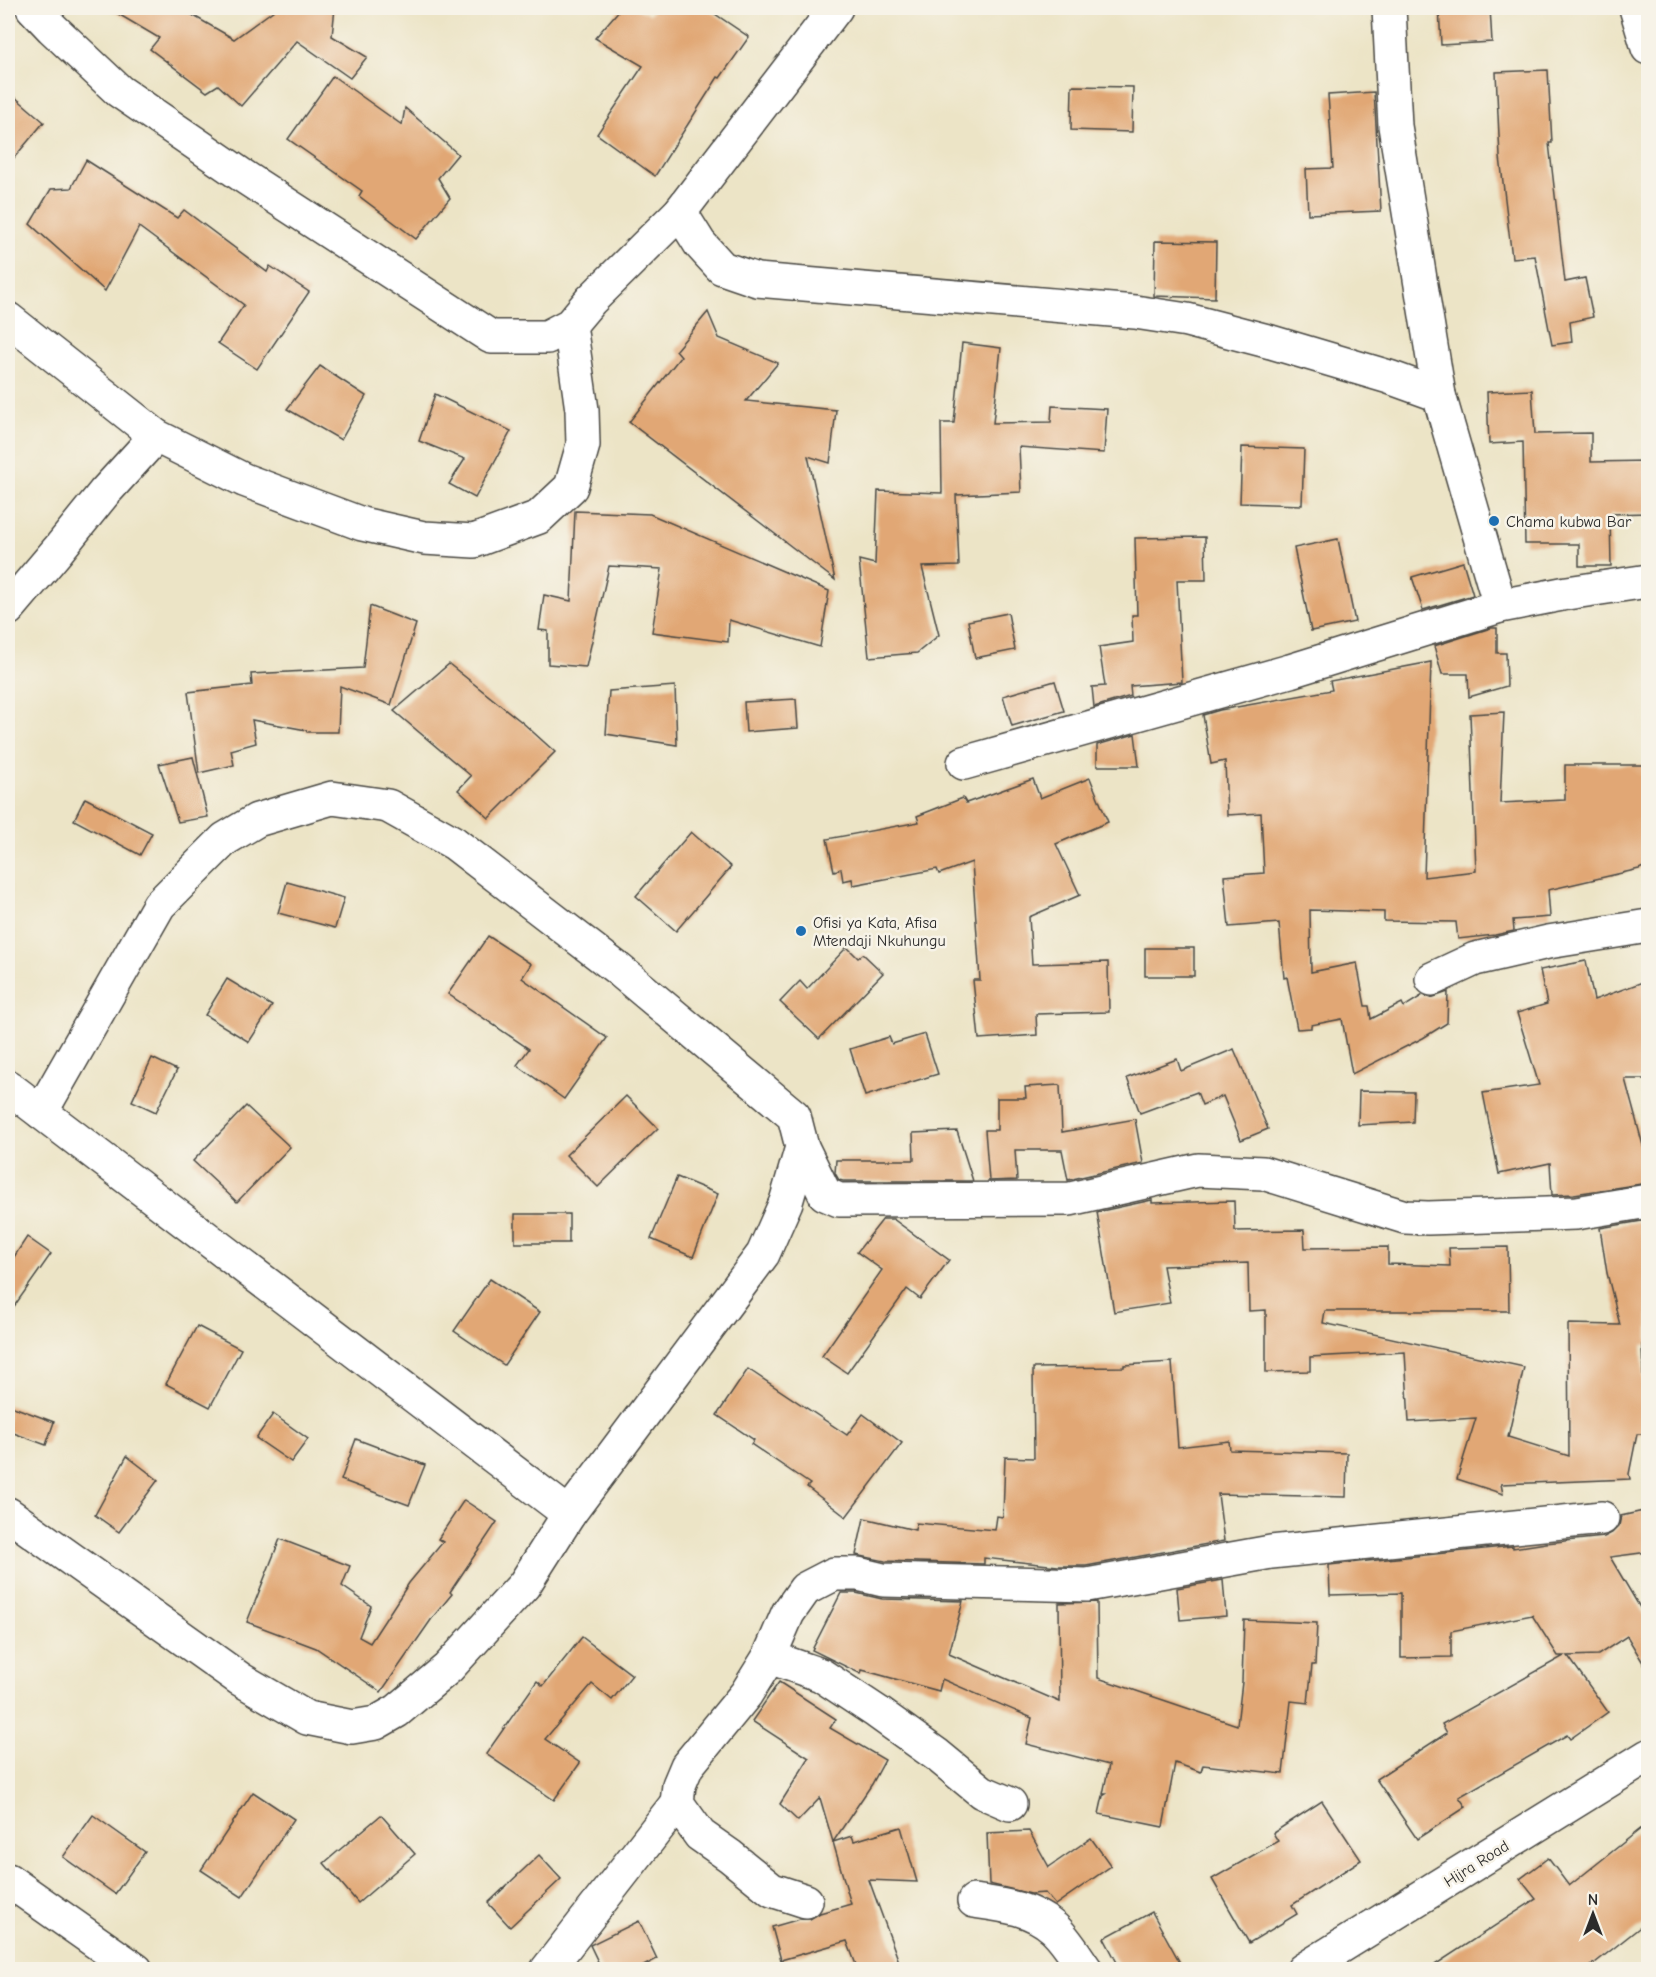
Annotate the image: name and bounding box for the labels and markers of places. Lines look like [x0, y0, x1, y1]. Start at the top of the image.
place label: Chama kubwa Bar [1506, 513, 1632, 531]
marker: Chama kubwa Bar [1487, 514, 1501, 528]
place label: Ofisi ya Kata, Afisa Mtendaji Nkuhungu [813, 914, 946, 950]
marker: Ofisi ya Kata, Afisa Mtendaji Nkuhungu [794, 924, 808, 938]

